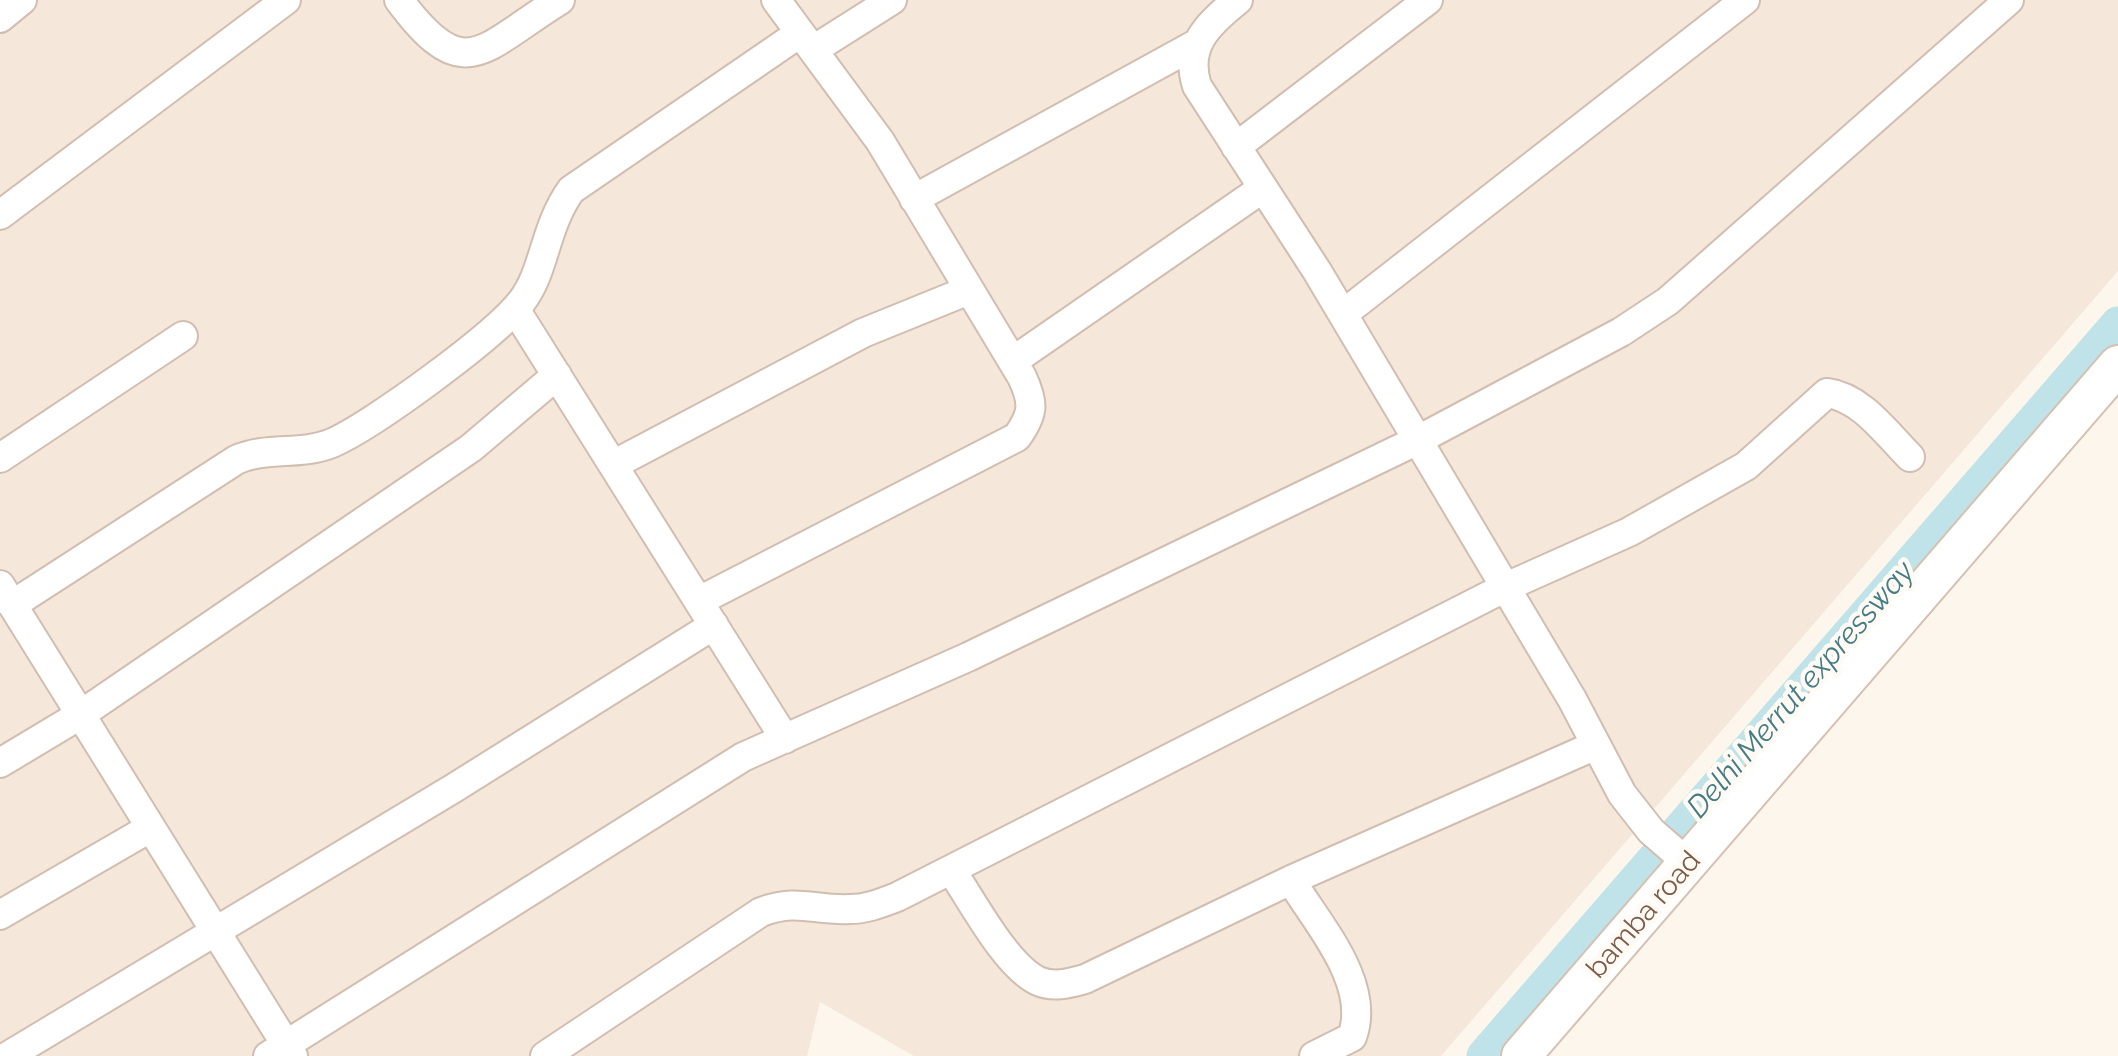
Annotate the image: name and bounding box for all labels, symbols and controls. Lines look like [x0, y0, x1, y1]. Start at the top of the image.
water label: Delhi Merrut expressway [1680, 555, 1922, 825]
street label: bamba road [1580, 845, 1708, 985]

